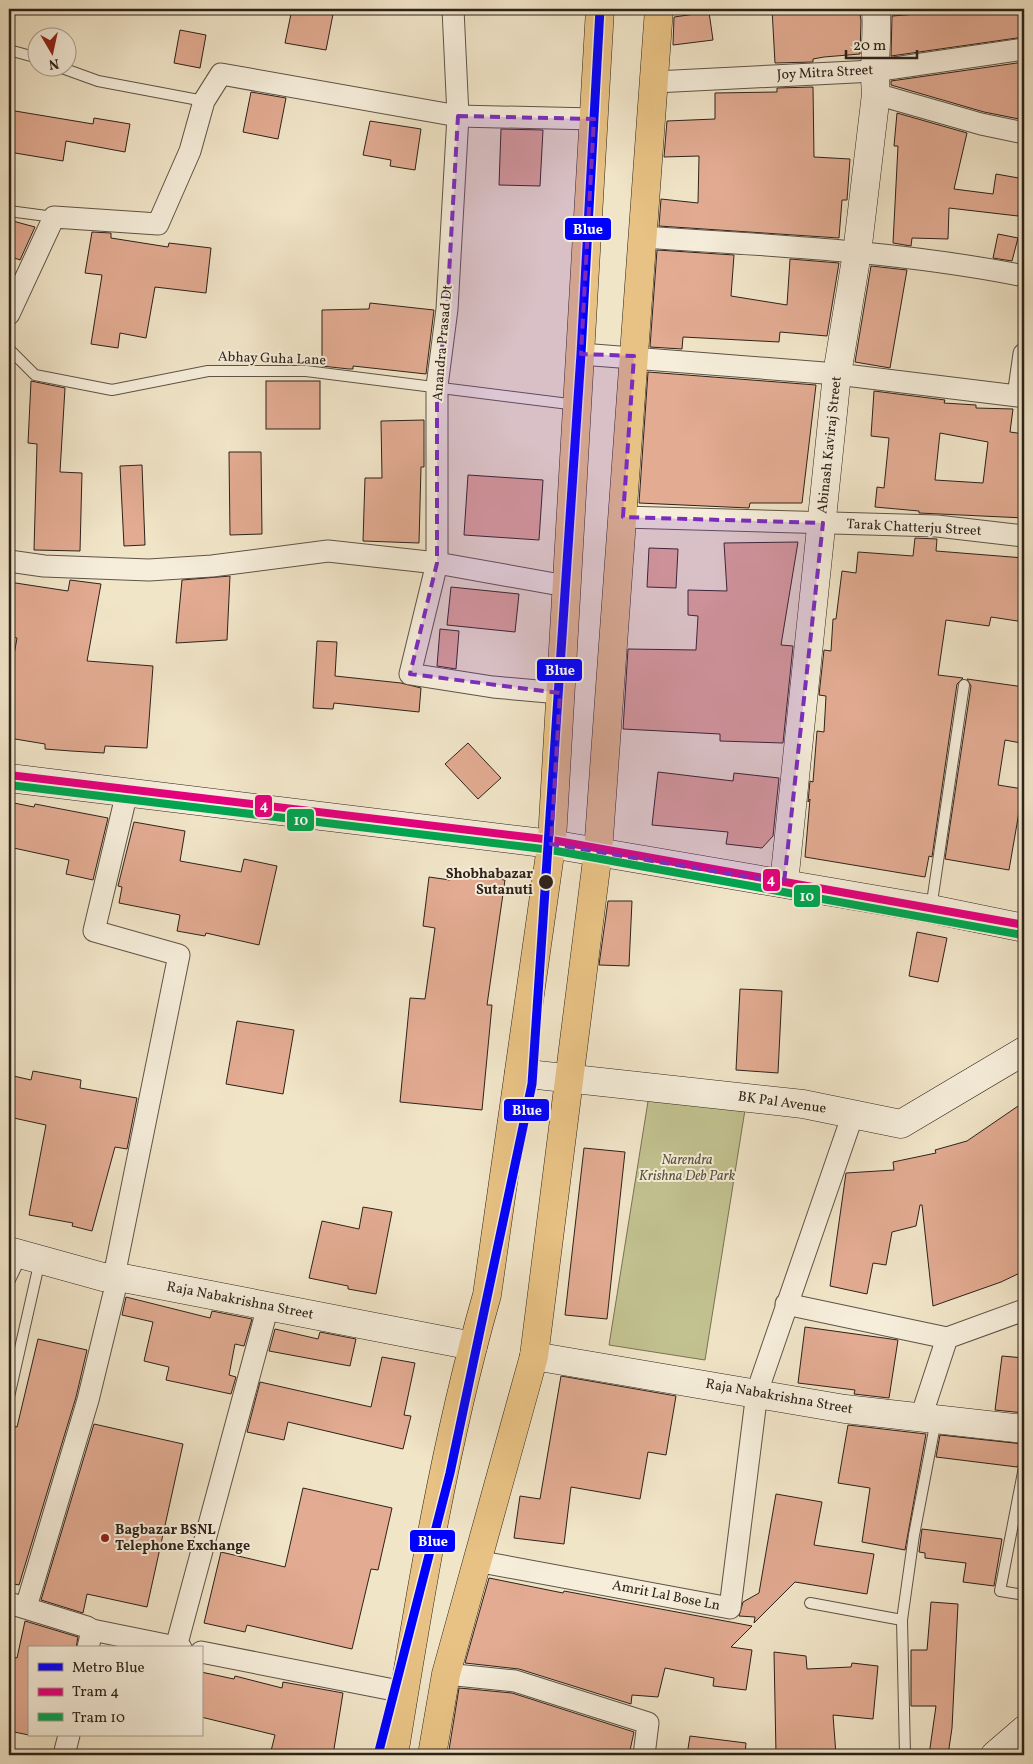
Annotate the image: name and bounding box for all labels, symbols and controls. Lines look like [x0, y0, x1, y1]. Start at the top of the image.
north arrow [28, 28, 78, 78]
scale bar [846, 28, 917, 60]
text: 20 m [853, 36, 886, 57]
text: N [47, 53, 60, 74]
street label: Joy Mitra Street [776, 61, 874, 85]
line badge: Blue [564, 217, 612, 241]
text: Blue [573, 221, 603, 240]
street label: Anandra Prasad Dt [428, 284, 458, 402]
street label: Abhay Guha Lane [218, 348, 327, 370]
street label: Abinash Kaviraj Street [813, 375, 847, 515]
street label: Tarak Chatterju Street [846, 515, 982, 541]
line badge: Blue [536, 658, 583, 682]
text: Blue [545, 662, 575, 681]
line badge: 4 [254, 794, 273, 818]
text: 4 [260, 797, 269, 816]
line badge: 10 [286, 808, 315, 832]
text: 10 [294, 812, 308, 831]
place label: Shobhabazar Sutanuti [446, 865, 533, 900]
line badge: 4 [762, 868, 781, 892]
text: 4 [767, 871, 776, 890]
marker: Shobhabazar Sutanuti [537, 873, 555, 891]
line badge: 10 [793, 884, 821, 908]
text: 10 [800, 888, 814, 907]
street label: BK Pal Avenue [737, 1087, 828, 1119]
line badge: Blue [503, 1098, 550, 1122]
text: Blue [512, 1102, 542, 1121]
park label: Narendra Krishna Deb Park [639, 1151, 736, 1186]
street label: Raja Nabakrishna Street [165, 1277, 315, 1325]
street label: Raja Nabakrishna Street [704, 1375, 854, 1419]
place label: Bagbazar BSNL Telephone Exchange [115, 1521, 250, 1556]
line badge: Blue [409, 1529, 456, 1553]
marker: Bagbazar BSNL Telephone Exchange [99, 1532, 111, 1544]
text: Blue [418, 1533, 448, 1552]
street label: Amrit Lal Bose Ln [610, 1576, 722, 1616]
legend [28, 1646, 202, 1736]
text: Metro Blue [72, 1658, 145, 1679]
text: Tram 4 [72, 1682, 119, 1703]
text: Tram 10 [72, 1708, 125, 1729]

